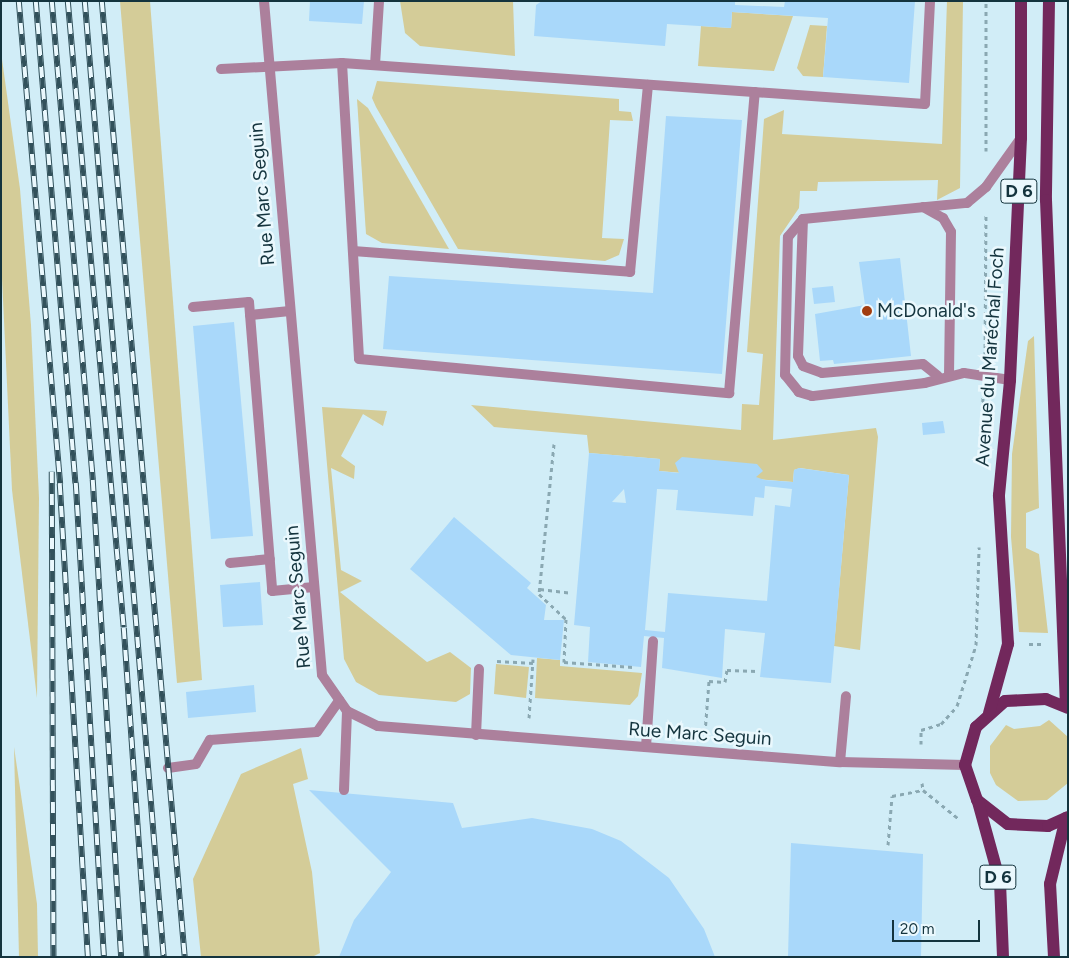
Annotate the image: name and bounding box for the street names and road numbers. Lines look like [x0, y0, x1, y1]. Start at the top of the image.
street label: Rue Marc Seguin [244, 122, 280, 266]
road number: D 6 [1000, 176, 1038, 207]
street label: Avenue du Maréchal Foch [971, 247, 1009, 467]
street label: Rue Marc Seguin [280, 525, 316, 669]
street label: Rue Marc Seguin [628, 718, 772, 750]
road number: D 6 [979, 862, 1017, 892]

